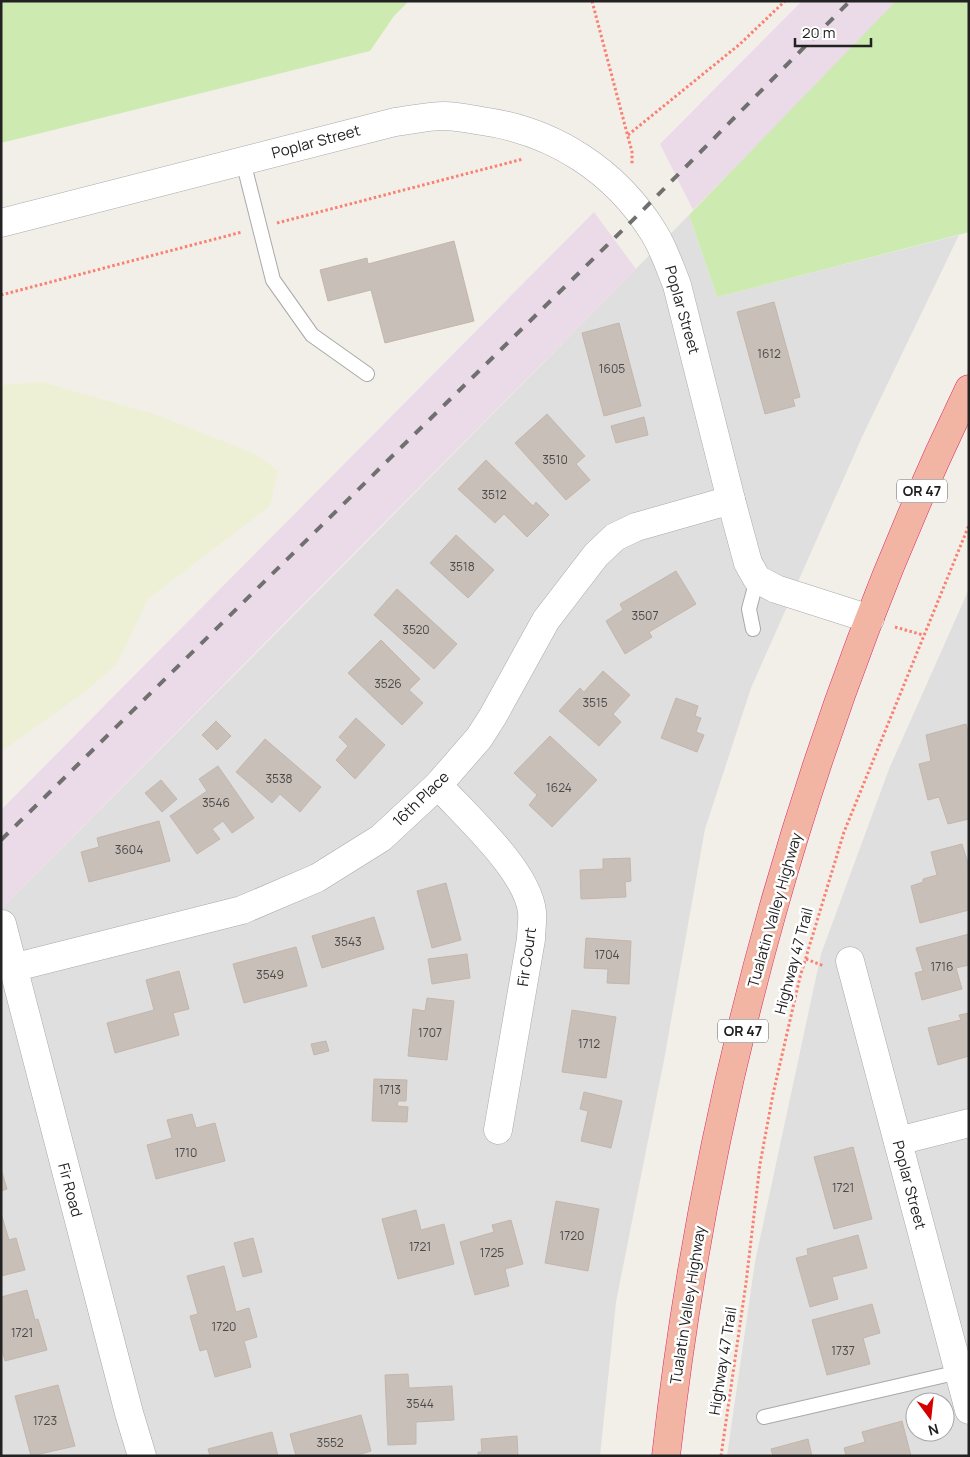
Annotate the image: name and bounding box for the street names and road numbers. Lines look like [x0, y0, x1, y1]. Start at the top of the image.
street label: Poplar Street [269, 120, 363, 163]
street label: Poplar Street [660, 263, 705, 357]
road number: OR 47 [897, 480, 947, 502]
street label: 16th Place [388, 766, 454, 831]
street label: Tualatin Valley Highway [742, 830, 807, 990]
street label: Highway 47 Trail [769, 905, 818, 1016]
street label: Fir Court [512, 926, 541, 988]
road number: OR 47 [718, 1019, 768, 1042]
street label: Poplar Street [888, 1138, 931, 1232]
street label: Fir Road [53, 1161, 88, 1219]
street label: Tualatin Valley Highway [665, 1224, 710, 1386]
street label: Highway 47 Trail [704, 1305, 741, 1417]

